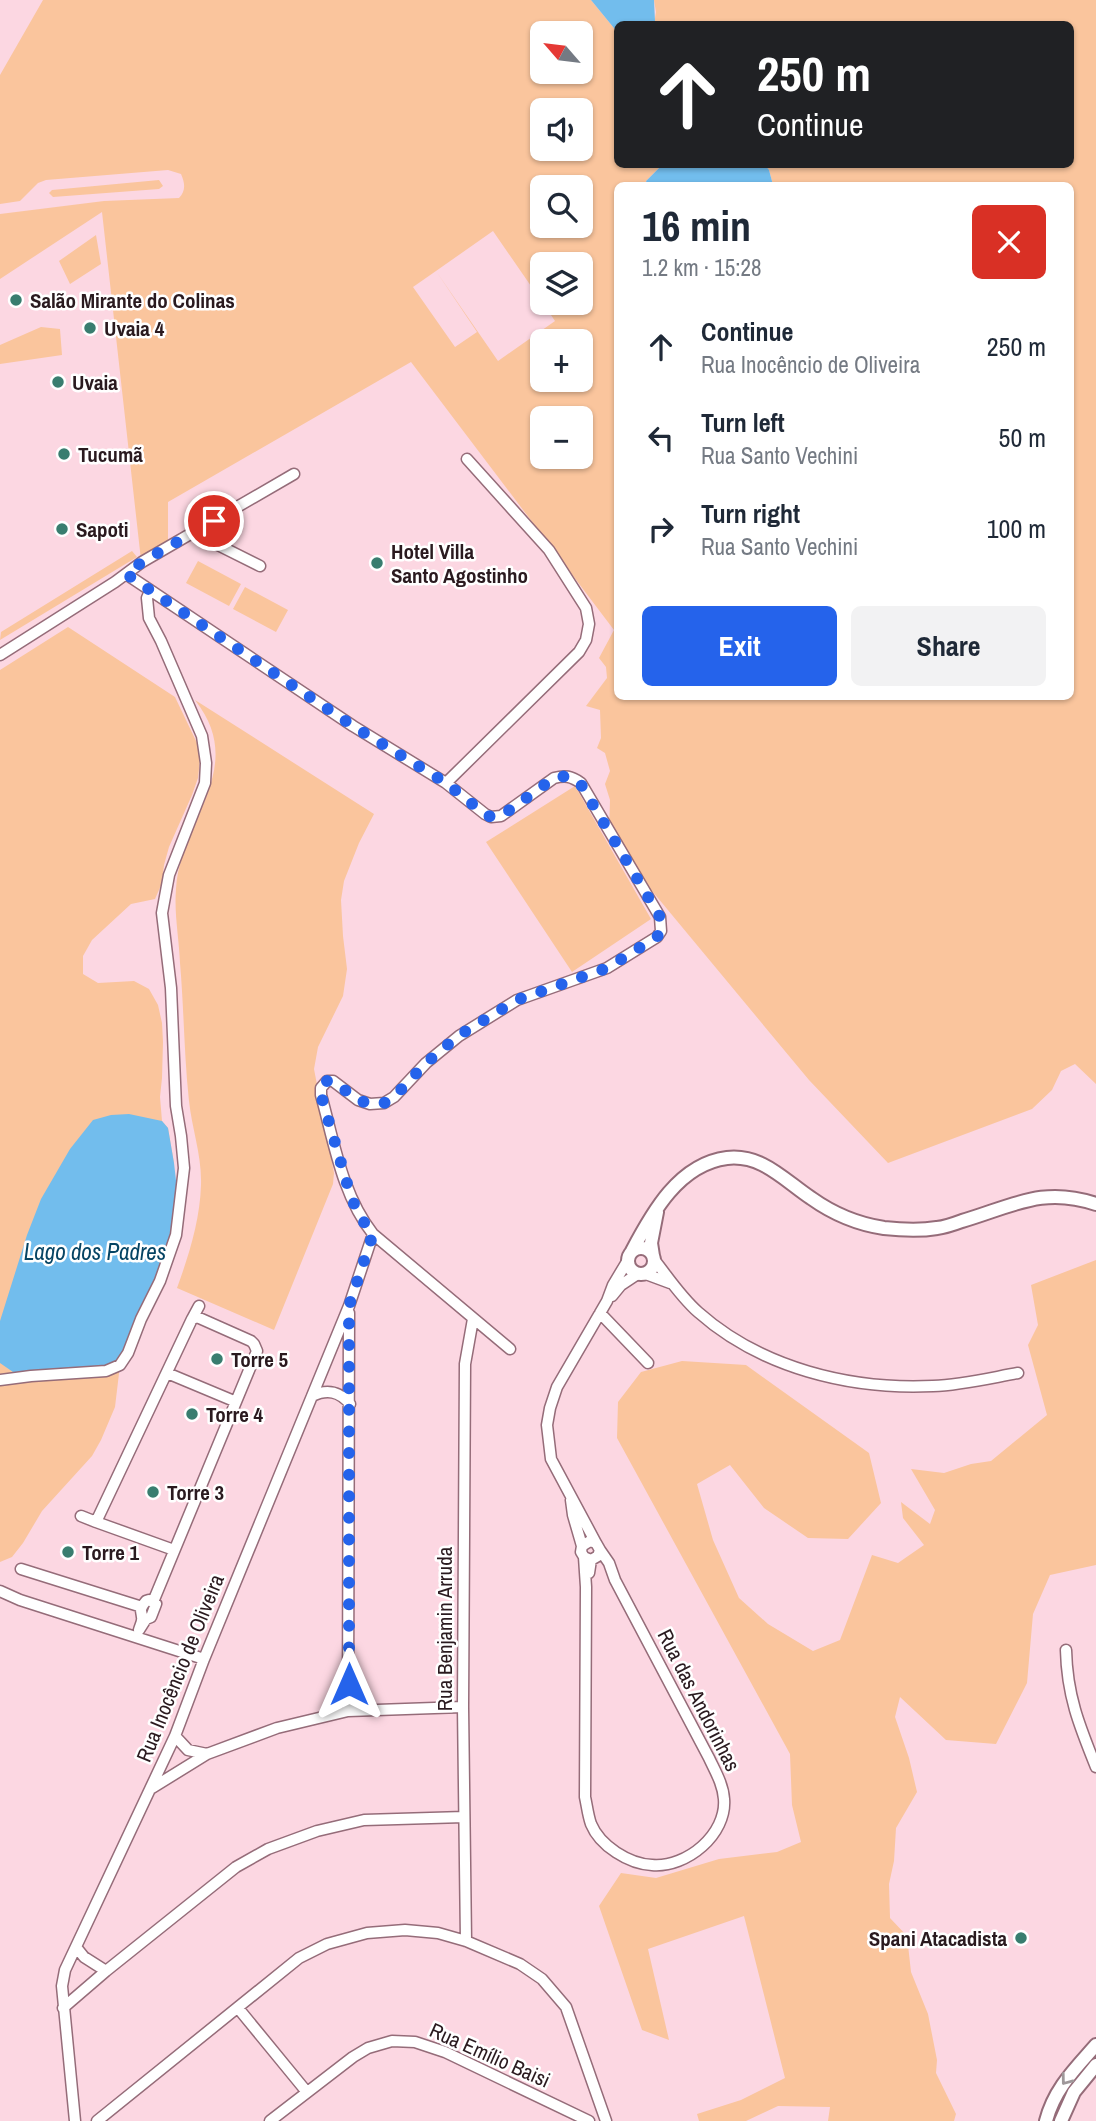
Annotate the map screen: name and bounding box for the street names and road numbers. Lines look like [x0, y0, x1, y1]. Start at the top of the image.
street label: Rua Benjamin Arruda [430, 1546, 459, 1711]
street label: Rua Inocêncio de Oliveira [129, 1569, 231, 1766]
street label: Rua das Andorinhas [651, 1624, 747, 1776]
street label: Rua Emílio Baisi [425, 2015, 555, 2095]

